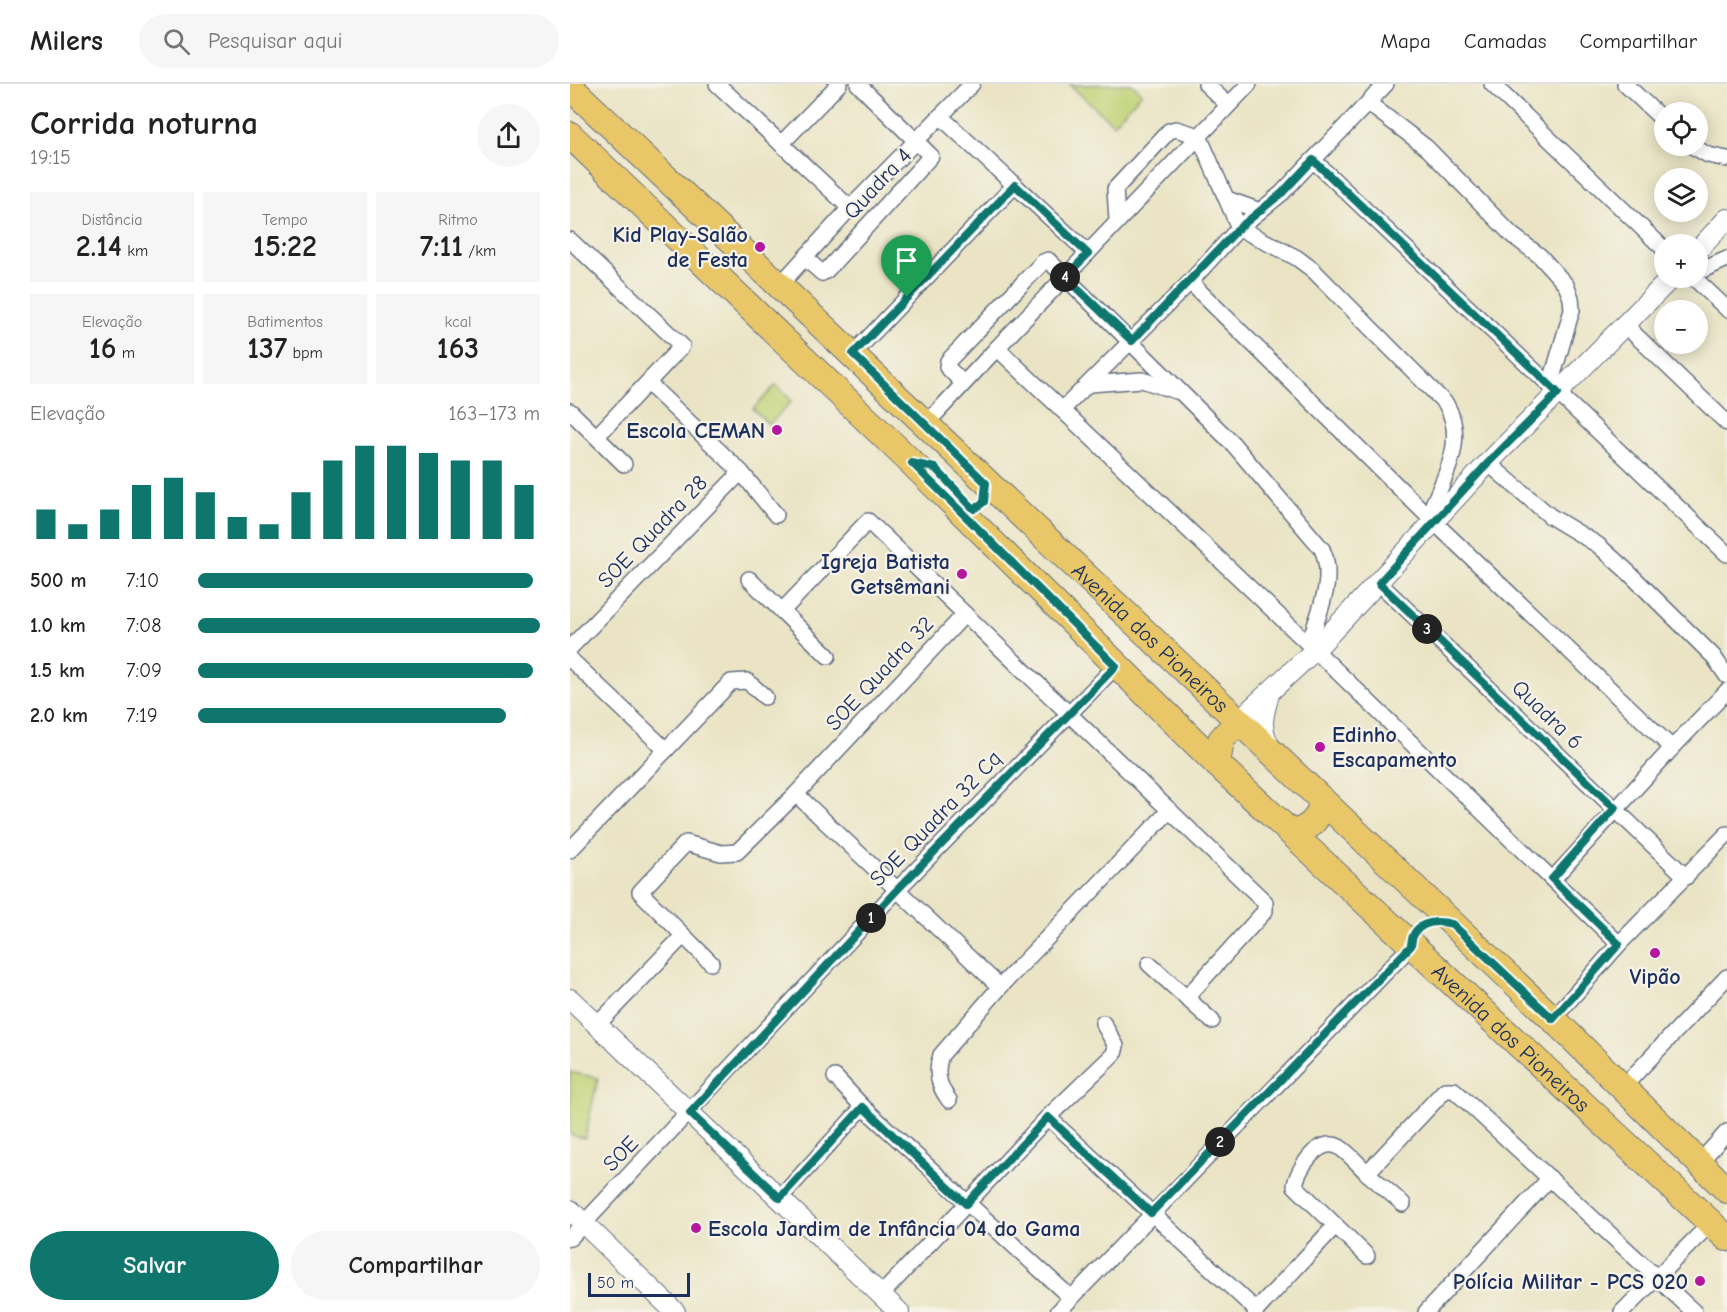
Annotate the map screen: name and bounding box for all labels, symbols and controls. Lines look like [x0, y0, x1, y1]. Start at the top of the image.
search box [139, 14, 559, 68]
text: Milers [30, 25, 103, 57]
icon: search [160, 25, 193, 58]
text: Pesquisar aqui [208, 28, 342, 54]
text: Mapa [1380, 29, 1431, 53]
text: Camadas [1464, 29, 1547, 53]
text: Compartilhar [1580, 29, 1697, 53]
map controls [1654, 102, 1708, 354]
button: locate [1654, 102, 1708, 156]
text: Corrida noturna [30, 104, 258, 142]
button: share [477, 104, 540, 167]
street label: Quadra 4 [838, 143, 917, 225]
text: 19:15 [30, 146, 71, 169]
button: layers [1654, 168, 1708, 222]
text: Distância [81, 211, 143, 229]
text: Tempo [262, 211, 308, 229]
text: Ritmo [438, 211, 478, 229]
place label: Kid Play-Salão de Festa [612, 222, 748, 273]
text: 2.14 [76, 229, 122, 264]
text: 15:22 [253, 229, 317, 264]
text: 7:11 [420, 229, 463, 264]
button: + [1654, 234, 1708, 288]
pin [881, 235, 932, 297]
marker: Kid Play-Salão de Festa [753, 240, 767, 254]
text: km [122, 242, 148, 260]
text: /km [463, 242, 496, 260]
icon: arrive [890, 244, 923, 277]
pin: 4 [1050, 262, 1080, 292]
text: 4 [1061, 268, 1069, 286]
button: − [1654, 300, 1708, 354]
text: Elevação [82, 313, 142, 331]
text: Batimentos [247, 313, 323, 331]
text: kcal [445, 313, 471, 331]
text: 16 [89, 331, 116, 366]
text: 137 [247, 331, 287, 366]
text: 163 [437, 331, 479, 366]
text: m [116, 344, 135, 362]
text: bpm [287, 344, 323, 362]
text: Elevação [30, 402, 105, 425]
text: 163–173 m [448, 402, 540, 425]
place label: Escola CEMAN [626, 418, 765, 444]
marker: Escola CEMAN [770, 423, 784, 437]
street label: SOE Quadra 28 [592, 470, 713, 593]
place label: Igreja Batista Getsêmani [821, 549, 950, 600]
street label: Avenida dos Pioneiros [1066, 558, 1234, 718]
marker: Igreja Batista Getsêmani [955, 567, 969, 581]
text: 500 m [30, 569, 87, 592]
text: 7:10 [126, 569, 159, 592]
street label: SOE Quadra 32 [820, 611, 939, 736]
text: 1.0 km [30, 614, 86, 637]
text: 7:08 [126, 614, 162, 637]
pin: 3 [1412, 614, 1442, 644]
text: 3 [1423, 620, 1431, 638]
text: 1.5 km [30, 659, 85, 682]
text: 7:09 [126, 659, 162, 682]
street label: Quadra 6 [1506, 675, 1588, 755]
text: 2.0 km [30, 704, 88, 727]
text: 7:19 [126, 704, 158, 727]
place label: Edinho Escapamento [1332, 722, 1457, 773]
marker: Edinho Escapamento [1313, 740, 1327, 754]
street label: SOE Quadra 32 Cq [864, 745, 1007, 892]
pin: 1 [856, 903, 886, 933]
text: 1 [868, 909, 874, 927]
marker: Vipão [1648, 946, 1662, 960]
street label: Avenida dos Pioneiros [1426, 958, 1595, 1118]
place label: Vipão [1629, 964, 1681, 990]
pin: 2 [1205, 1127, 1235, 1157]
street label: SOE [598, 1130, 644, 1177]
text: 2 [1216, 1133, 1224, 1151]
place label: Escola Jardim de Infância 04 do Gama [708, 1216, 1080, 1242]
marker: Escola Jardim de Infância 04 do Gama [689, 1221, 703, 1235]
button: Salvar [30, 1231, 279, 1300]
button: Compartilhar [291, 1231, 540, 1300]
place label: Polícia Militar - PCS 020 [1453, 1269, 1688, 1295]
scale bar [588, 1270, 690, 1298]
text: 50 m [597, 1274, 634, 1292]
marker: Polícia Militar - PCS 020 [1693, 1274, 1707, 1288]

